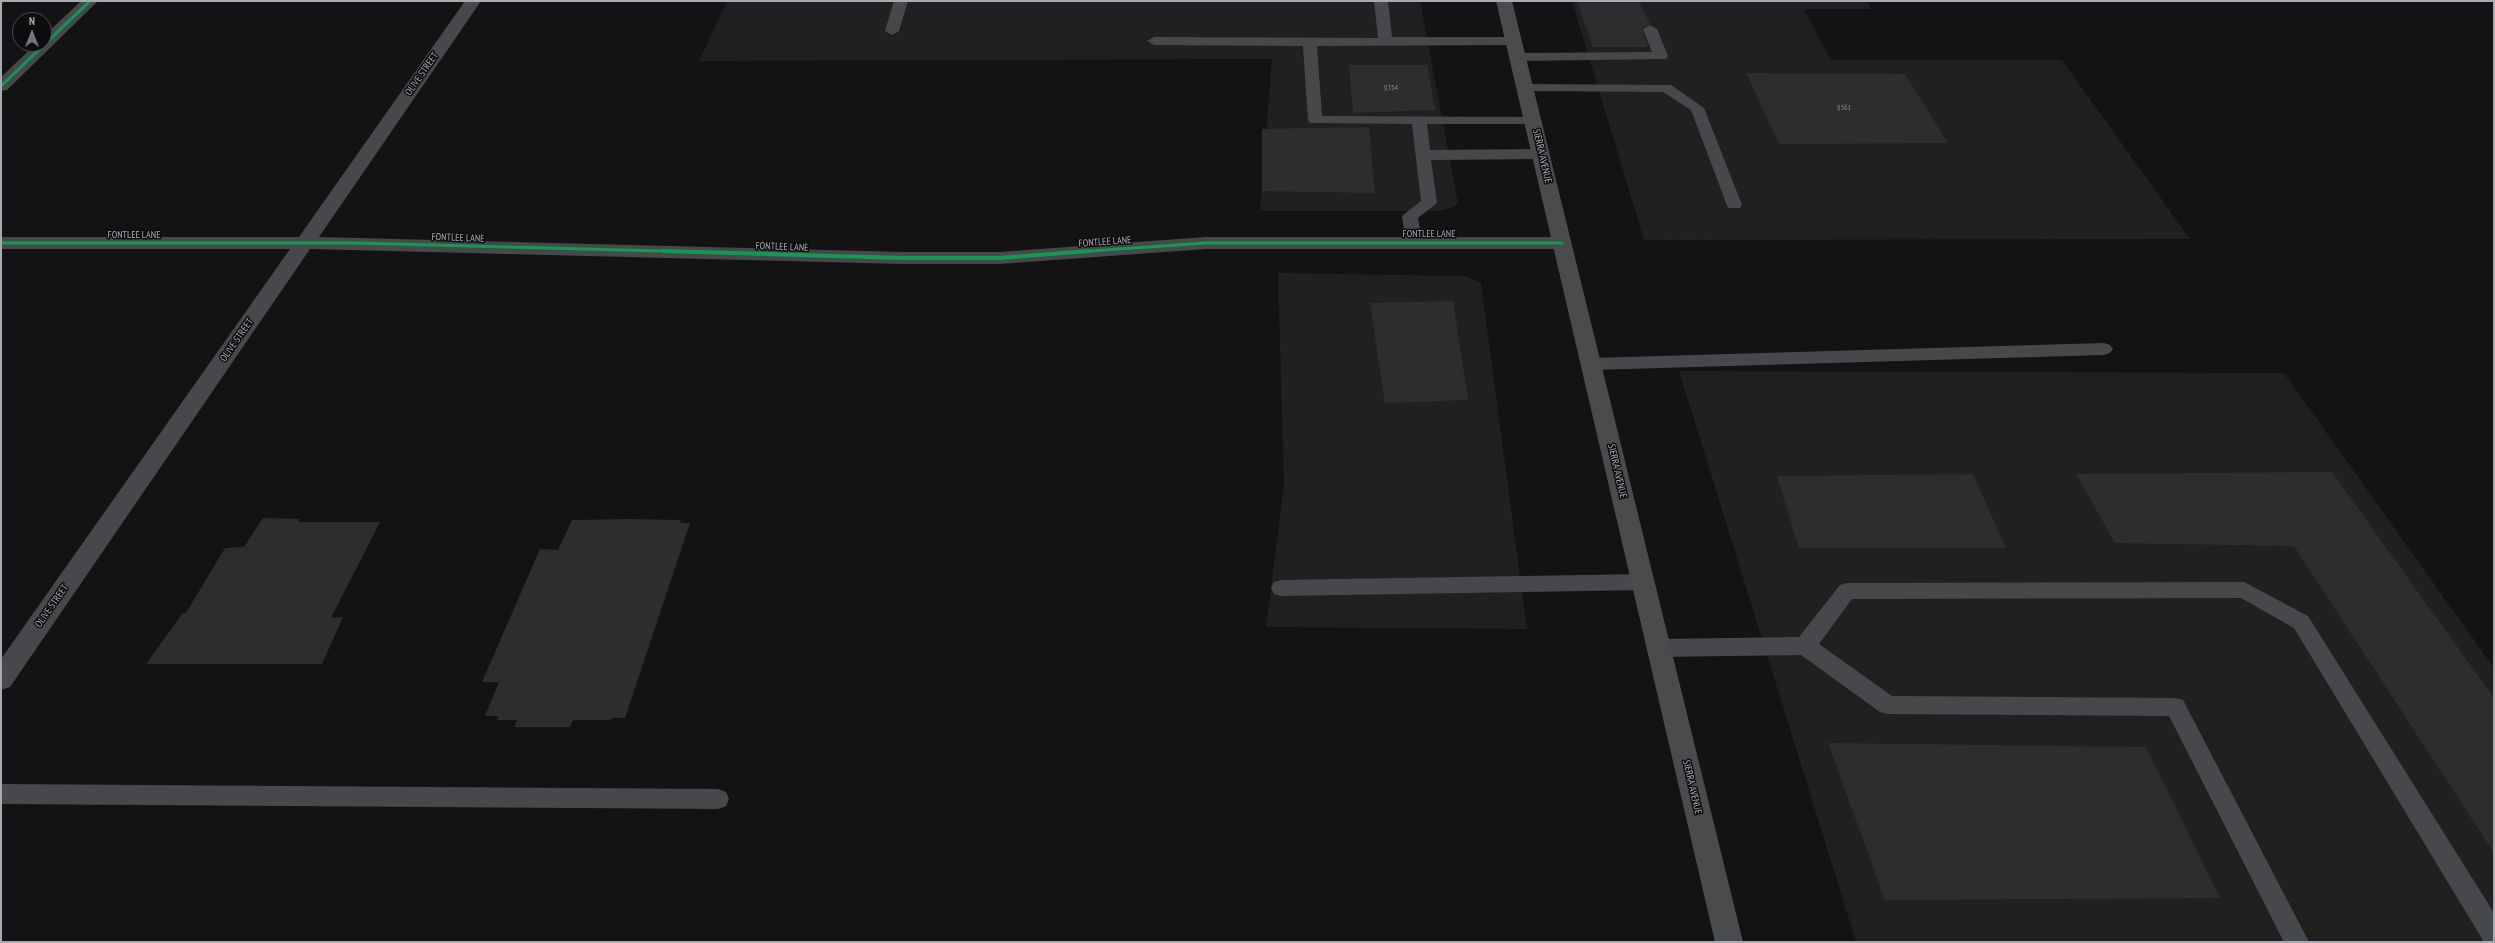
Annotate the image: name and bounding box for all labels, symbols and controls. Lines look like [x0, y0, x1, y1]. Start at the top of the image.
north arrow [12, 12, 52, 52]
text: N [29, 14, 35, 28]
street label: OLIVE STREET [403, 50, 441, 98]
house number: 9354 [1384, 83, 1398, 93]
house number: 9361 [1837, 103, 1851, 113]
street label: SIERRA AVENUE [1530, 128, 1554, 184]
street label: FONTLEE LANE [1403, 228, 1455, 240]
street label: FONTLEE LANE [108, 229, 160, 241]
street label: FONTLEE LANE [431, 231, 485, 245]
street label: FONTLEE LANE [1078, 234, 1132, 250]
street label: FONTLEE LANE [755, 240, 809, 254]
street label: OLIVE STREET [218, 316, 256, 364]
street label: SIERRA AVENUE [1605, 443, 1629, 499]
street label: OLIVE STREET [33, 582, 71, 630]
street label: SIERRA AVENUE [1680, 759, 1704, 815]

